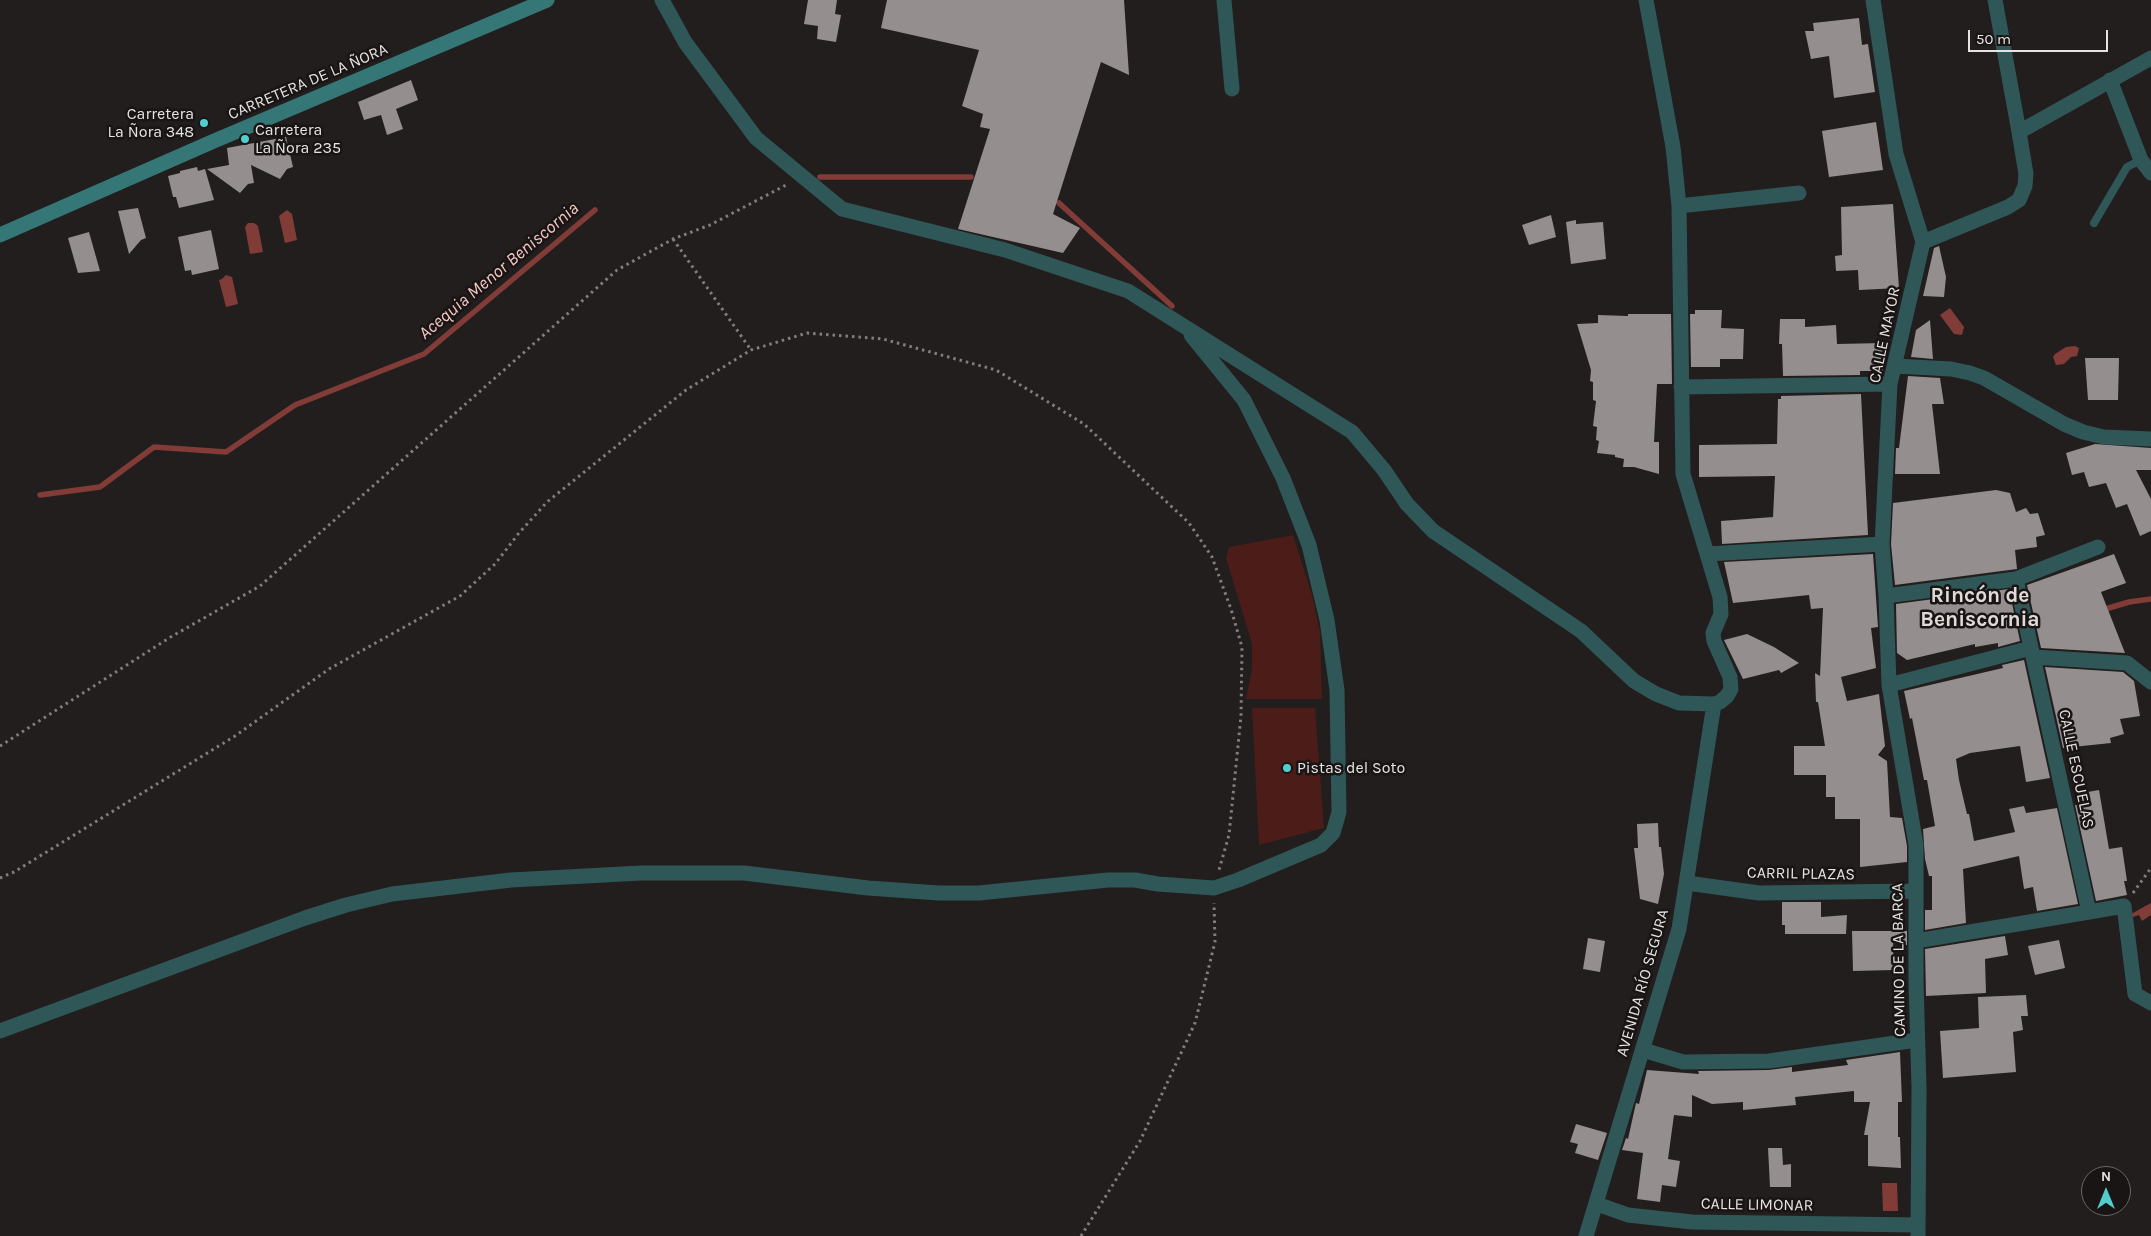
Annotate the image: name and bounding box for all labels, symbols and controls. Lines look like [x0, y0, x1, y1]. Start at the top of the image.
scale bar [1971, 20, 2111, 52]
text: 50 m [1976, 30, 2011, 48]
street label: CARRETERA DE LA ÑORA [225, 40, 391, 124]
place label: Carretera La Ñora 348 [108, 104, 194, 142]
marker: Carretera La Ñora 348 [198, 117, 210, 129]
place label: Carretera La Ñora 235 [255, 120, 341, 158]
marker: Carretera La Ñora 235 [239, 133, 251, 145]
water label: Acequia Menor Beniscornia [415, 198, 583, 344]
street label: CALLE MAYOR [1865, 285, 1905, 385]
district label: Rincón de Beniscornia [1920, 583, 2040, 633]
street label: CALLE ESCUELAS [2054, 708, 2098, 830]
place label: Pistas del Soto [1297, 758, 1405, 778]
marker: Pistas del Soto [1281, 762, 1293, 774]
street label: CARRIL PLAZAS [1747, 863, 1855, 885]
street label: CAMINO DE LA BARCA [1888, 883, 1910, 1037]
street label: AVENIDA RÍO SEGURA [1613, 907, 1673, 1059]
north arrow [2081, 1166, 2131, 1216]
text: N [2101, 1168, 2111, 1185]
street label: CALLE LIMONAR [1701, 1194, 1813, 1216]

